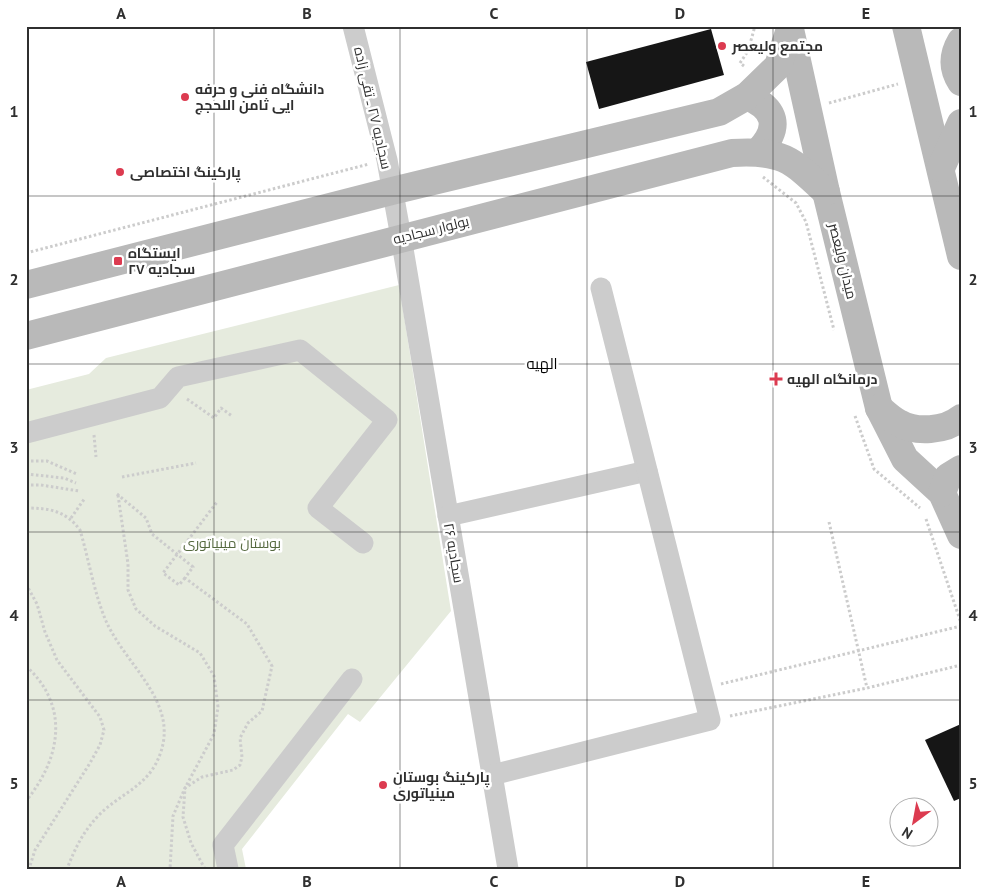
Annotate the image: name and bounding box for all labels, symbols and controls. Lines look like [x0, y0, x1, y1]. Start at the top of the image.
text: A [116, 3, 126, 23]
text: B [302, 3, 312, 23]
text: C [490, 3, 499, 23]
text: D [675, 3, 685, 23]
text: E [862, 3, 870, 23]
place label: مجتمع ولیعصر [731, 37, 823, 56]
marker: مجتمع ولیعصر [716, 40, 728, 52]
street label: سجادیه ۲۷ ـ تقی زاده [350, 45, 396, 171]
place label: دانشگاه فنی و حرفه ایی ثامن اللحجج [195, 80, 324, 115]
marker: دانشگاه فنی و حرفه ایی ثامن اللحجج [179, 91, 191, 103]
text: 1 [9, 101, 19, 121]
text: 1 [968, 101, 978, 121]
place label: پارکینگ اختصاصی [130, 163, 241, 183]
marker: پارکینگ اختصاصی [114, 166, 126, 178]
street label: بولوار سجادیه [391, 212, 471, 248]
street label: میدان ولیعصر [825, 220, 861, 301]
place label: ایستگاه سجادیه ۲۷ [128, 244, 195, 278]
marker: ایستگاه سجادیه ۲۷ [112, 255, 124, 267]
text: 2 [9, 269, 19, 289]
text: 2 [968, 269, 978, 289]
district label: الهیه [526, 354, 558, 374]
place label: درمانگاه الهیه [787, 370, 877, 388]
marker: درمانگاه الهیه [769, 372, 783, 386]
text: 3 [9, 437, 19, 457]
text: 3 [968, 437, 978, 457]
street label: سجادیه ۲۶ [440, 522, 468, 584]
park label: بوستان مینیاتوری [183, 534, 281, 552]
text: 4 [9, 605, 19, 625]
text: 4 [968, 605, 978, 625]
place label: پارکینگ بوستان مینیاتوری [393, 768, 490, 802]
text: 5 [9, 773, 19, 793]
text: 5 [968, 773, 978, 793]
marker: پارکینگ بوستان مینیاتوری [377, 779, 389, 791]
north arrow [890, 798, 940, 848]
text: N [898, 823, 916, 843]
text: A [116, 871, 126, 891]
text: B [302, 871, 312, 891]
text: C [490, 871, 499, 891]
text: D [675, 871, 685, 891]
text: E [862, 871, 870, 891]

